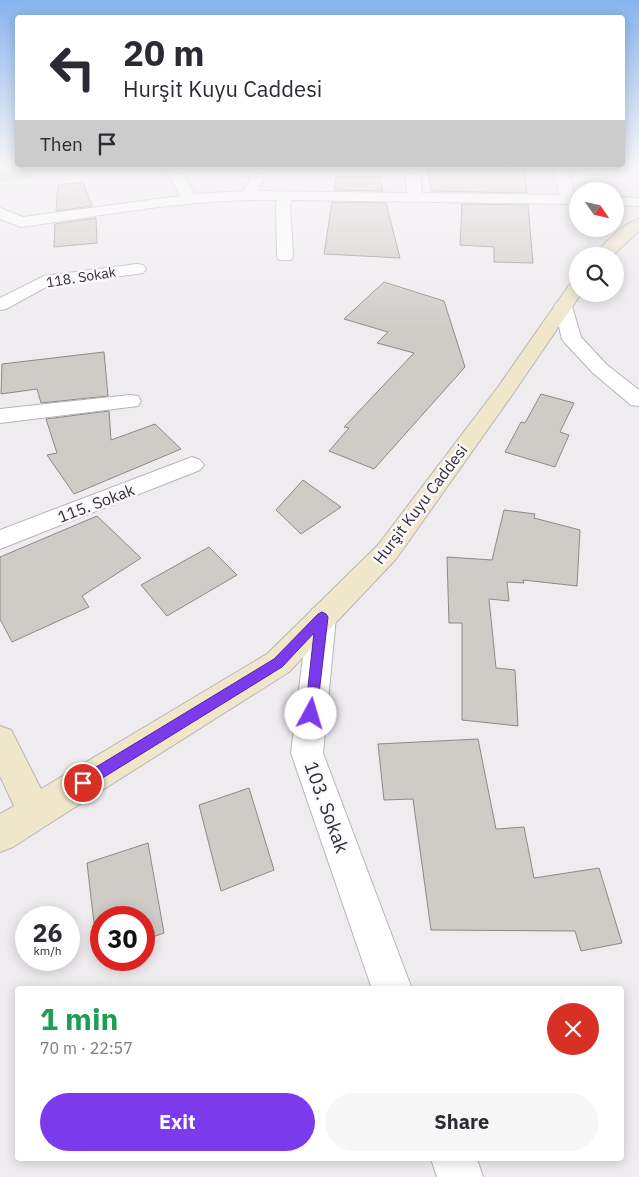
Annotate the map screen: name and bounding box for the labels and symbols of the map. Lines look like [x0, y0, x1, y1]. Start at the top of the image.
north arrow [569, 182, 624, 238]
street label: 118. Sokak [45, 263, 118, 291]
street label: Hurşit Kuyu Caddesi [368, 440, 472, 568]
street label: 115. Sokak [55, 479, 138, 527]
position arrow [284, 687, 336, 739]
street label: 103. Sokak [299, 758, 355, 856]
pin [62, 762, 104, 804]
speed limit sign: 30 [90, 906, 155, 971]

